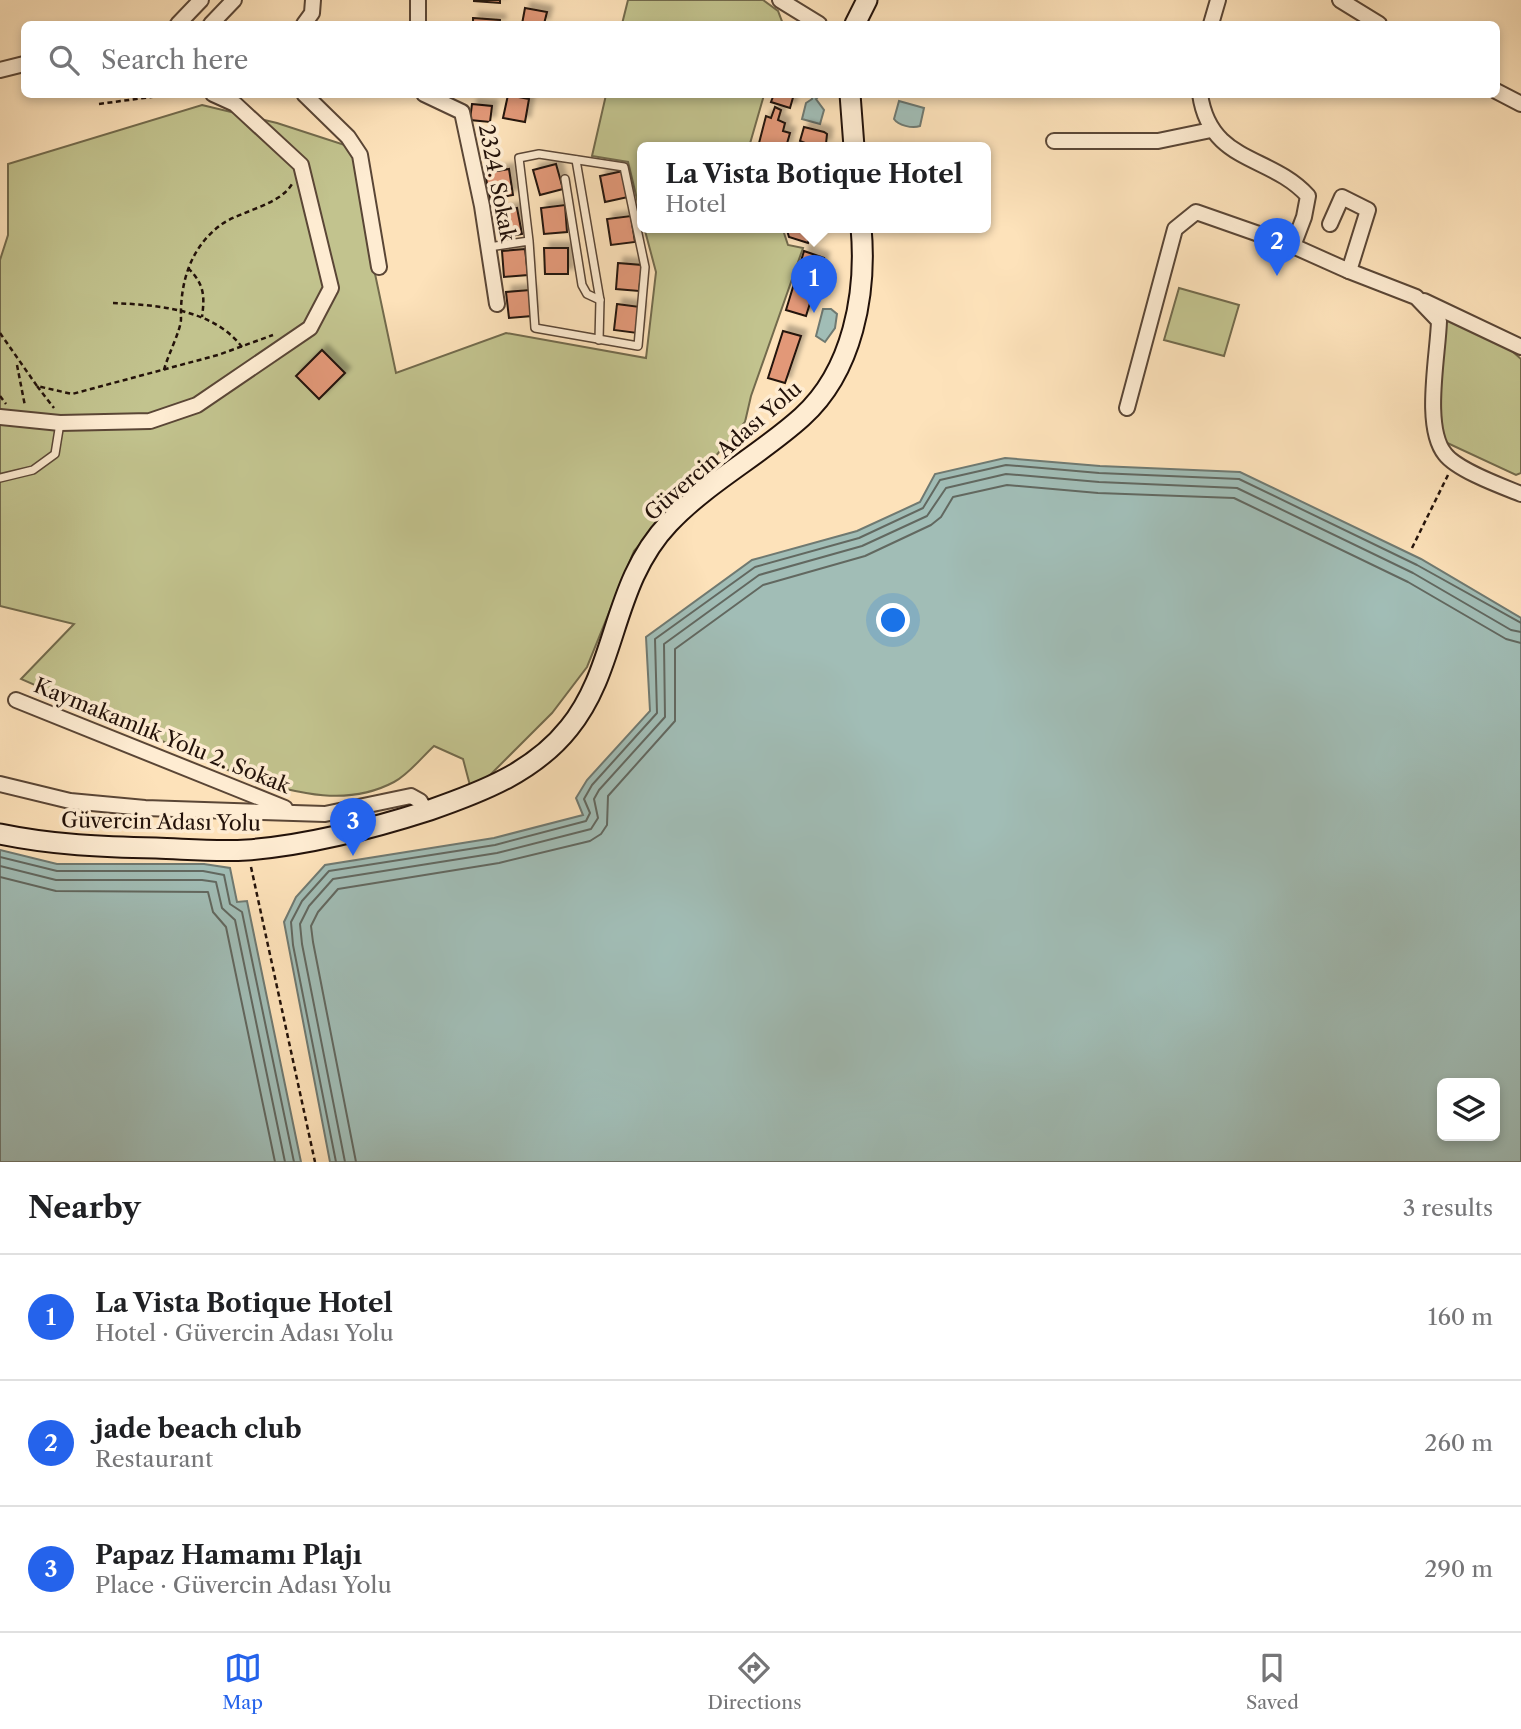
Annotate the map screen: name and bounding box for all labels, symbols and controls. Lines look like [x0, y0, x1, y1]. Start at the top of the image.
search box [21, 21, 1500, 98]
icon: search [45, 41, 83, 79]
text: Search here [101, 44, 248, 76]
street label: 2324. Sokak [474, 122, 521, 245]
popup [637, 142, 991, 233]
text: La Vista Botique Hotel [665, 158, 963, 190]
text: Hotel [665, 190, 726, 218]
pin: 2 [1254, 218, 1300, 276]
pin: 1 [791, 255, 837, 313]
street label: Güvercin Adası Yolu [639, 376, 806, 526]
your location [876, 603, 910, 637]
street label: Kaymakamlık Yolu 2. Sokak [30, 673, 295, 799]
pin: 3 [330, 798, 376, 856]
street label: Güvercin Adası Yolu [61, 807, 261, 836]
map controls [1437, 1078, 1500, 1141]
button: layers [1437, 1078, 1500, 1141]
text: Nearby [28, 1189, 141, 1226]
text: 3 results [1403, 1194, 1493, 1222]
text: La Vista Botique Hotel [95, 1287, 393, 1319]
text: 1 [46, 1303, 56, 1331]
text: 160 m [1428, 1303, 1493, 1331]
text: Hotel · Güvercin Adası Yolu [95, 1319, 394, 1347]
text: jade beach club [95, 1413, 302, 1445]
text: 2 [44, 1429, 58, 1457]
text: 260 m [1424, 1429, 1493, 1457]
text: Restaurant [95, 1445, 213, 1473]
text: Papaz Hamamı Plajı [95, 1539, 362, 1571]
text: 3 [45, 1555, 58, 1583]
text: 290 m [1424, 1555, 1493, 1583]
text: Place · Güvercin Adası Yolu [95, 1571, 392, 1599]
tab: Map [222, 1649, 263, 1714]
tab: Directions [708, 1649, 801, 1714]
tab: Saved [1246, 1649, 1299, 1714]

